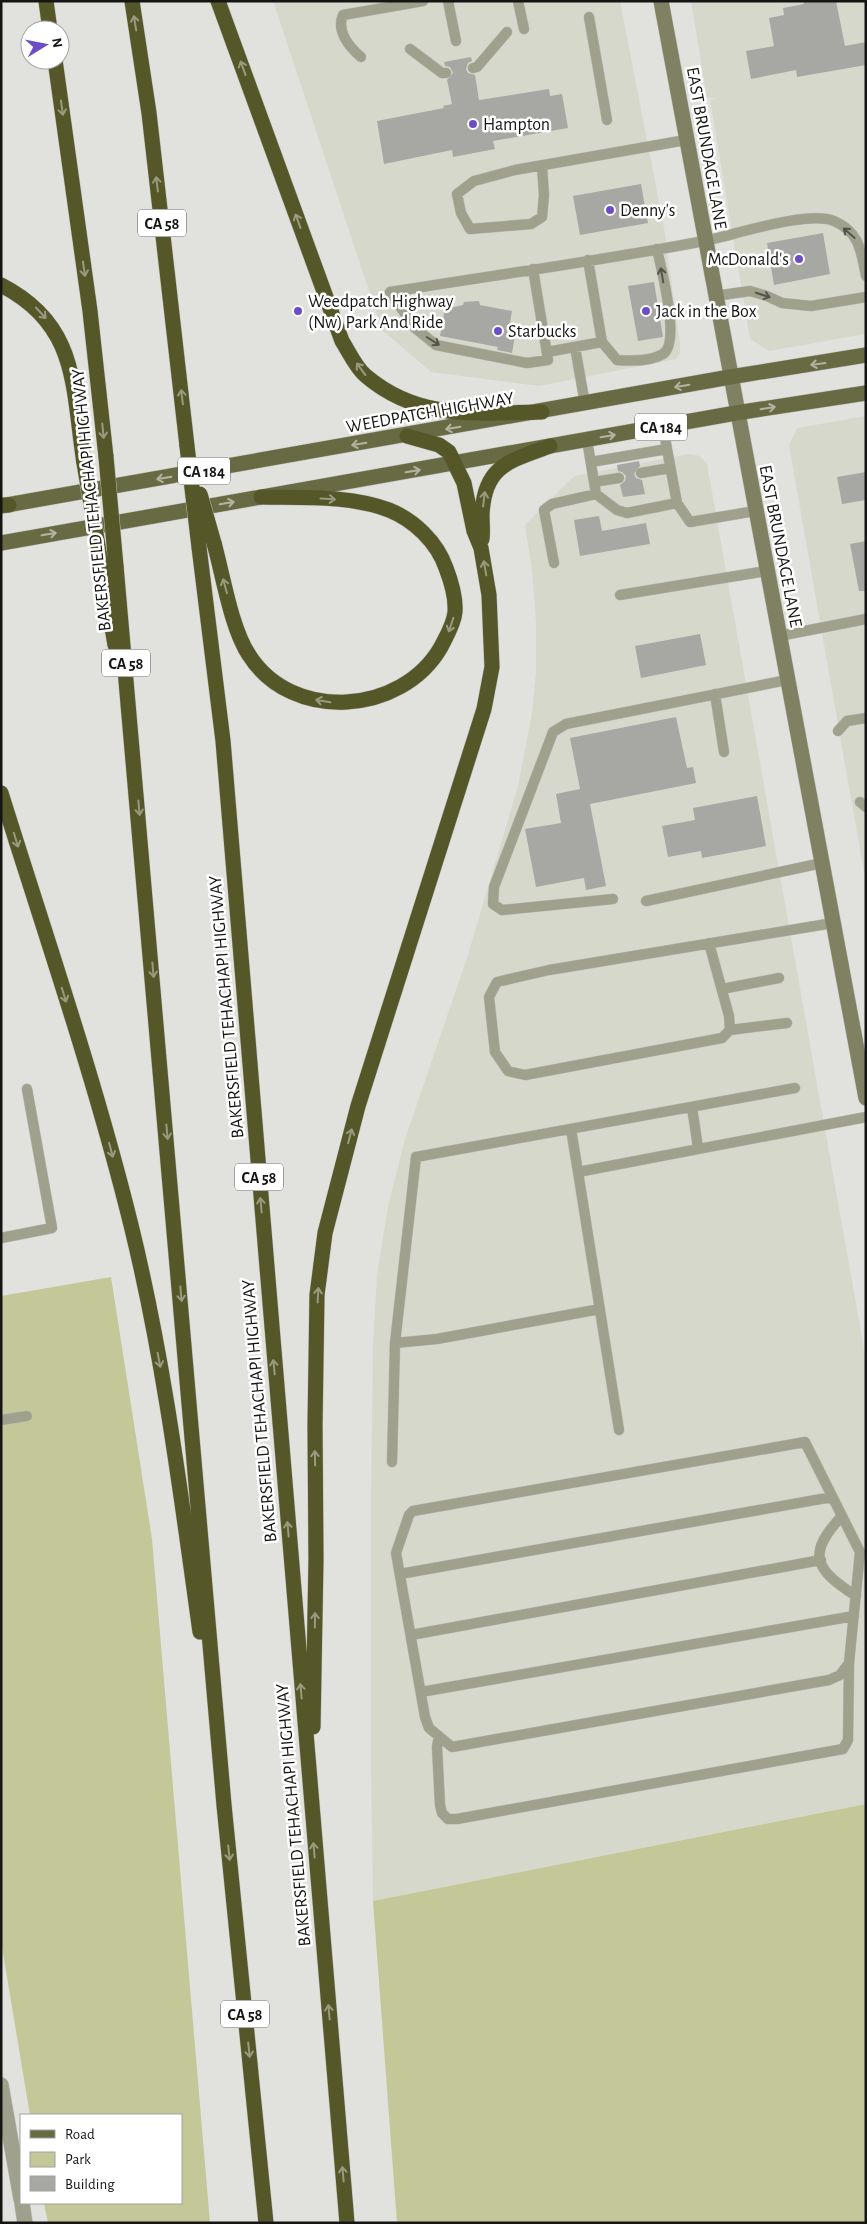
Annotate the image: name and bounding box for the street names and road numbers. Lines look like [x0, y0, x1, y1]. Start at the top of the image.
street label: EAST BRUNDAGE LANE [683, 65, 729, 231]
road number: CA 58 [138, 210, 186, 237]
street label: BAKERSFIELD TEHACHAPI HIGHWAY [69, 367, 115, 632]
street label: WEEDPATCH HIGHWAY [345, 389, 516, 437]
road number: CA 184 [635, 414, 687, 441]
road number: CA 184 [178, 458, 230, 484]
street label: EAST BRUNDAGE LANE [755, 464, 805, 629]
road number: CA 58 [102, 650, 150, 676]
street label: BAKERSFIELD TEHACHAPI HIGHWAY [206, 874, 247, 1139]
road number: CA 58 [235, 1164, 283, 1190]
street label: BAKERSFIELD TEHACHAPI HIGHWAY [239, 1278, 280, 1543]
street label: BAKERSFIELD TEHACHAPI HIGHWAY [273, 1682, 314, 1947]
road number: CA 58 [221, 2000, 269, 2028]

